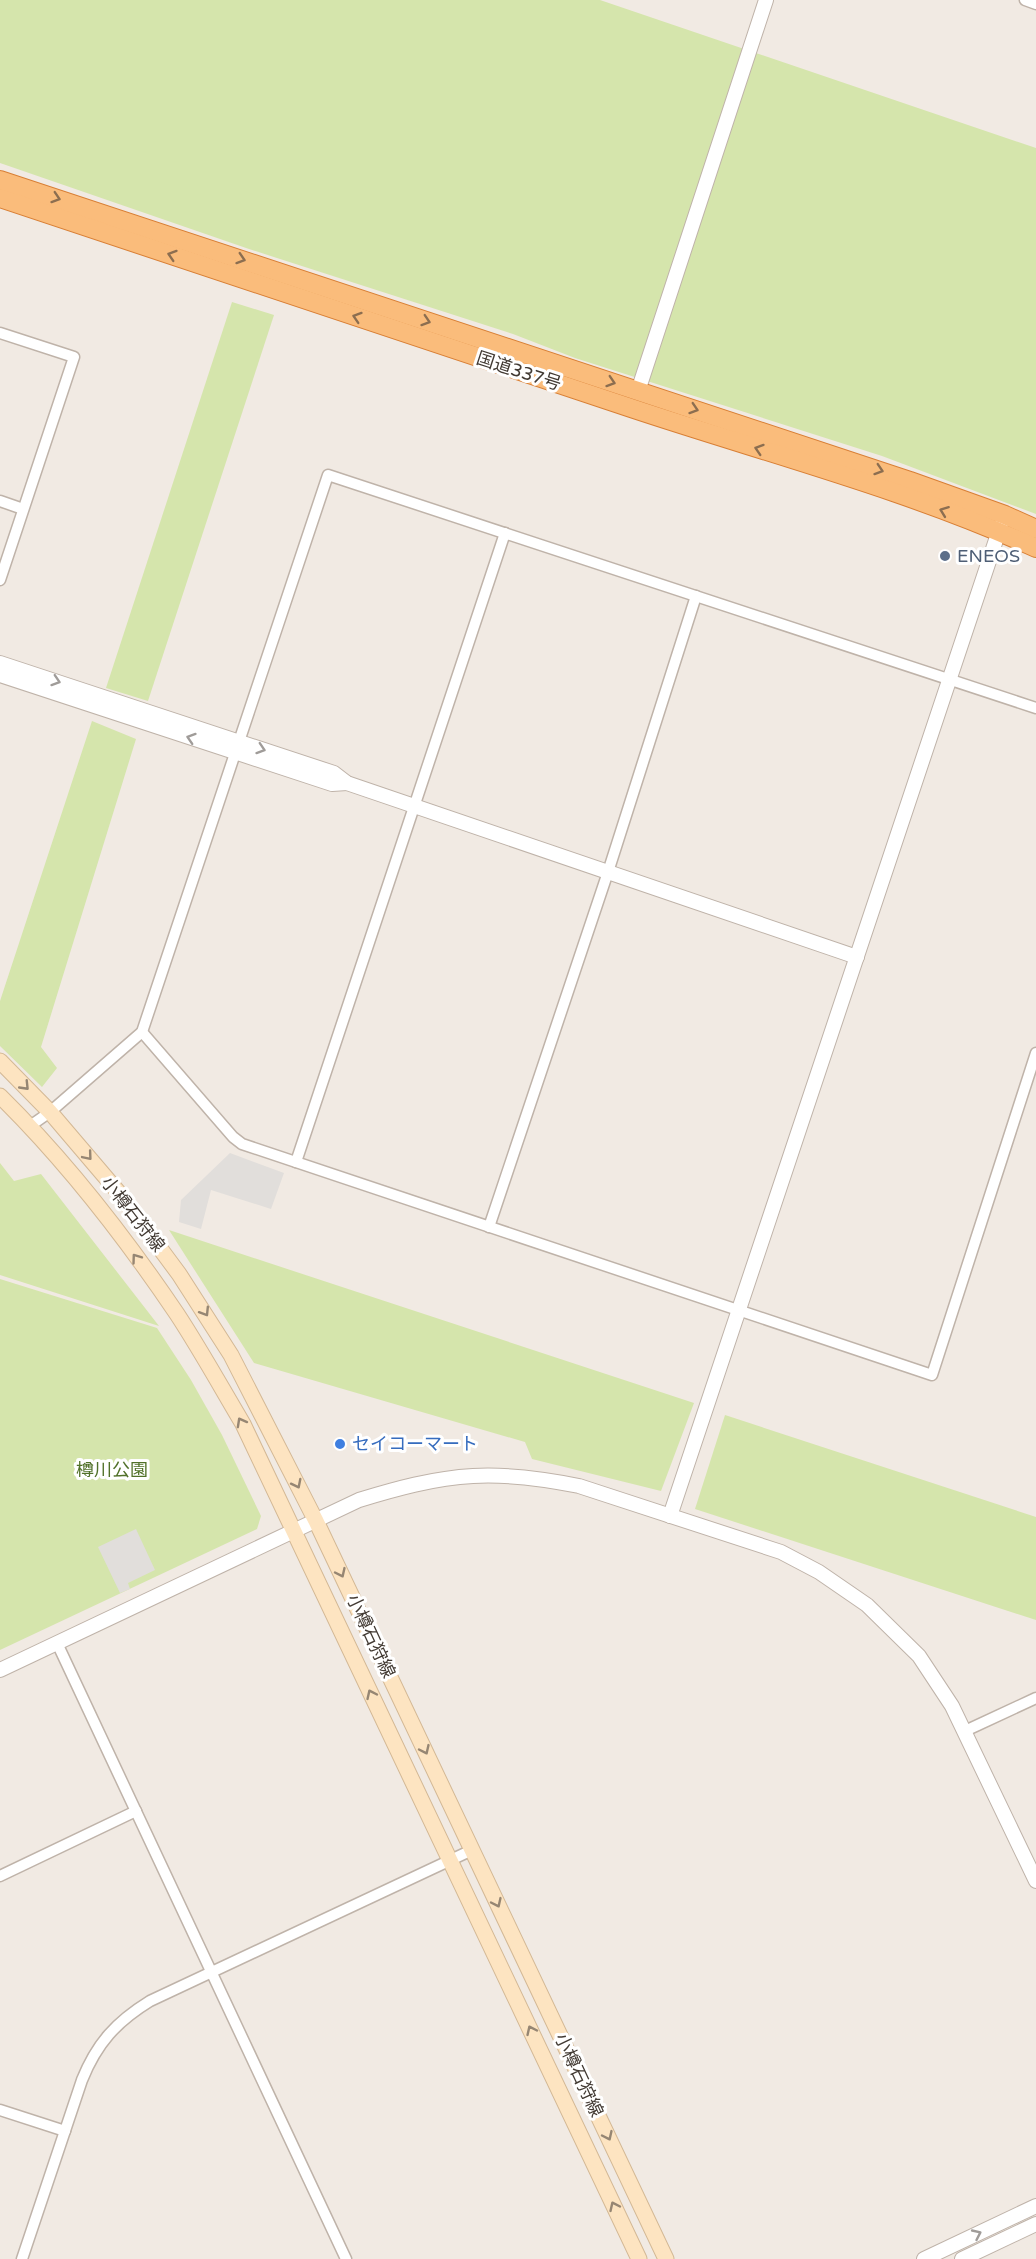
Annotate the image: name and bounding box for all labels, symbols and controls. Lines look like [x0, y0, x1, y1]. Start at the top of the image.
one-way arrow [50, 191, 61, 204]
one-way arrow [167, 250, 178, 263]
one-way arrow [235, 252, 246, 265]
one-way arrow [352, 312, 363, 324]
one-way arrow [420, 313, 431, 326]
street label: 国道337号 [474, 347, 564, 395]
one-way arrow [605, 374, 616, 387]
one-way arrow [688, 402, 699, 414]
one-way arrow [754, 444, 765, 456]
one-way arrow [873, 463, 884, 476]
one-way arrow [939, 505, 949, 518]
place label: ENEOS [957, 545, 1020, 567]
marker: ENEOS [938, 549, 952, 563]
one-way arrow [50, 674, 61, 687]
one-way arrow [186, 733, 197, 745]
one-way arrow [255, 741, 266, 754]
one-way arrow [18, 1079, 29, 1090]
one-way arrow [81, 1149, 92, 1160]
street label: 小樽石狩線 [97, 1172, 169, 1256]
one-way arrow [132, 1254, 143, 1265]
one-way arrow [197, 1306, 209, 1316]
one-way arrow [237, 1418, 248, 1428]
place label: セイコーマート [352, 1433, 478, 1455]
marker: セイコーマート [333, 1437, 347, 1451]
park label: 樽川公園 [76, 1459, 148, 1481]
one-way arrow [290, 1477, 301, 1488]
one-way arrow [334, 1567, 346, 1578]
street label: 小樽石狩線 [342, 1591, 400, 1681]
one-way arrow [367, 1690, 379, 1701]
one-way arrow [417, 1743, 429, 1754]
one-way arrow [490, 1896, 502, 1907]
one-way arrow [526, 2025, 538, 2036]
street label: 小樽石狩線 [550, 2030, 608, 2120]
one-way arrow [600, 2130, 612, 2141]
one-way arrow [610, 2202, 622, 2213]
one-way arrow [971, 2230, 982, 2242]

